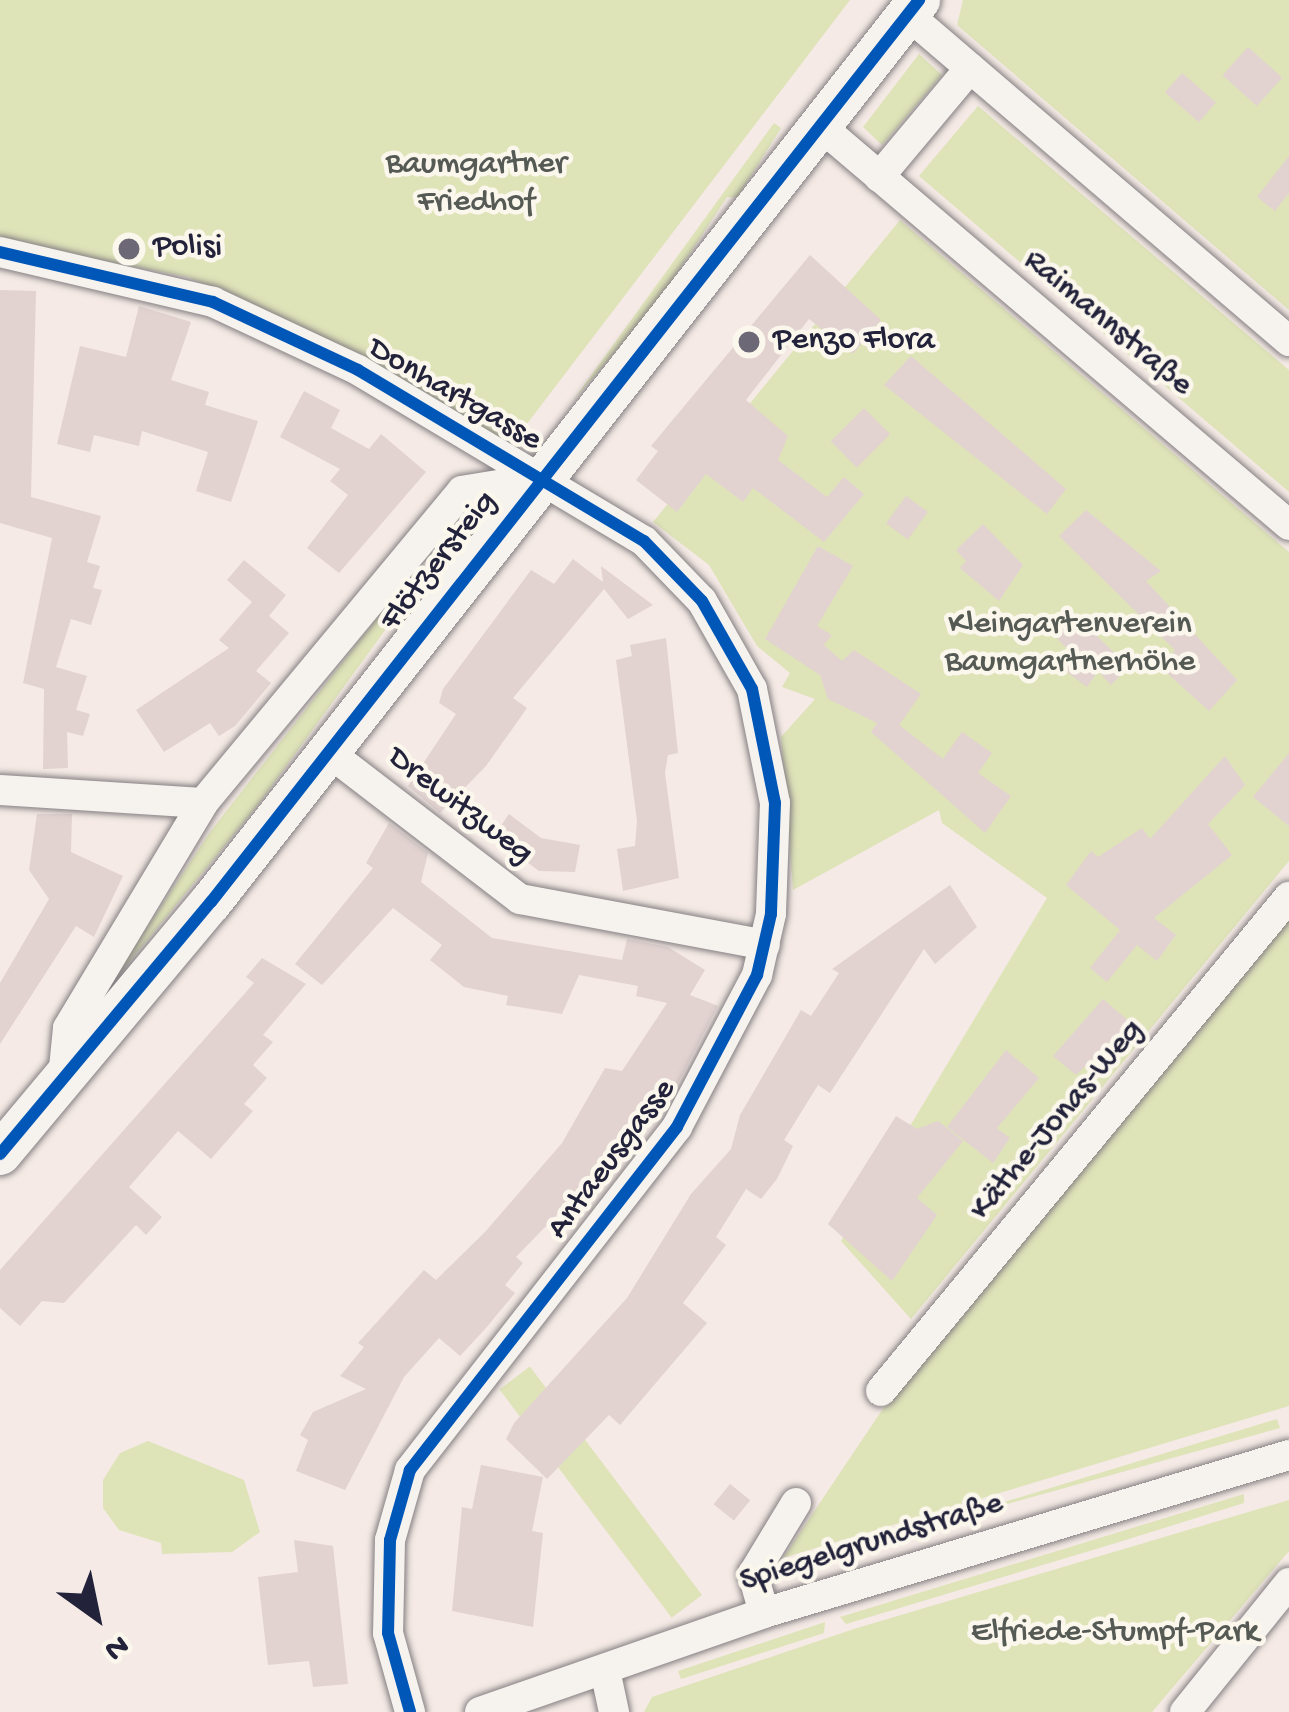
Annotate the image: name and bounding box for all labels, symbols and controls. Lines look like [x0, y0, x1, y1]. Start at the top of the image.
park label: Baumgartner Friedhof [386, 146, 566, 224]
place label: Polisi [153, 229, 222, 269]
marker: Polisi [116, 236, 142, 262]
street label: Raimannstraße [1014, 242, 1200, 406]
place label: Penzo Flora [773, 322, 935, 362]
marker: Penzo Flora [736, 329, 762, 355]
street label: Donhartgasse [360, 330, 548, 462]
street label: Flötzersteig [373, 484, 507, 640]
park label: Kleingartenverein Baumgartnerhöhe [945, 606, 1195, 684]
street label: Drewitzweg [378, 739, 540, 875]
street label: Käthe-Jonas-Weg [962, 1012, 1154, 1230]
street label: Antaeusgasse [540, 1072, 686, 1248]
street label: Spiegelgrundstraße [736, 1485, 1008, 1603]
north arrow [36, 1556, 156, 1676]
park label: Elfriede-Stumpf-Park [971, 1614, 1259, 1654]
text: N [96, 1624, 135, 1668]

